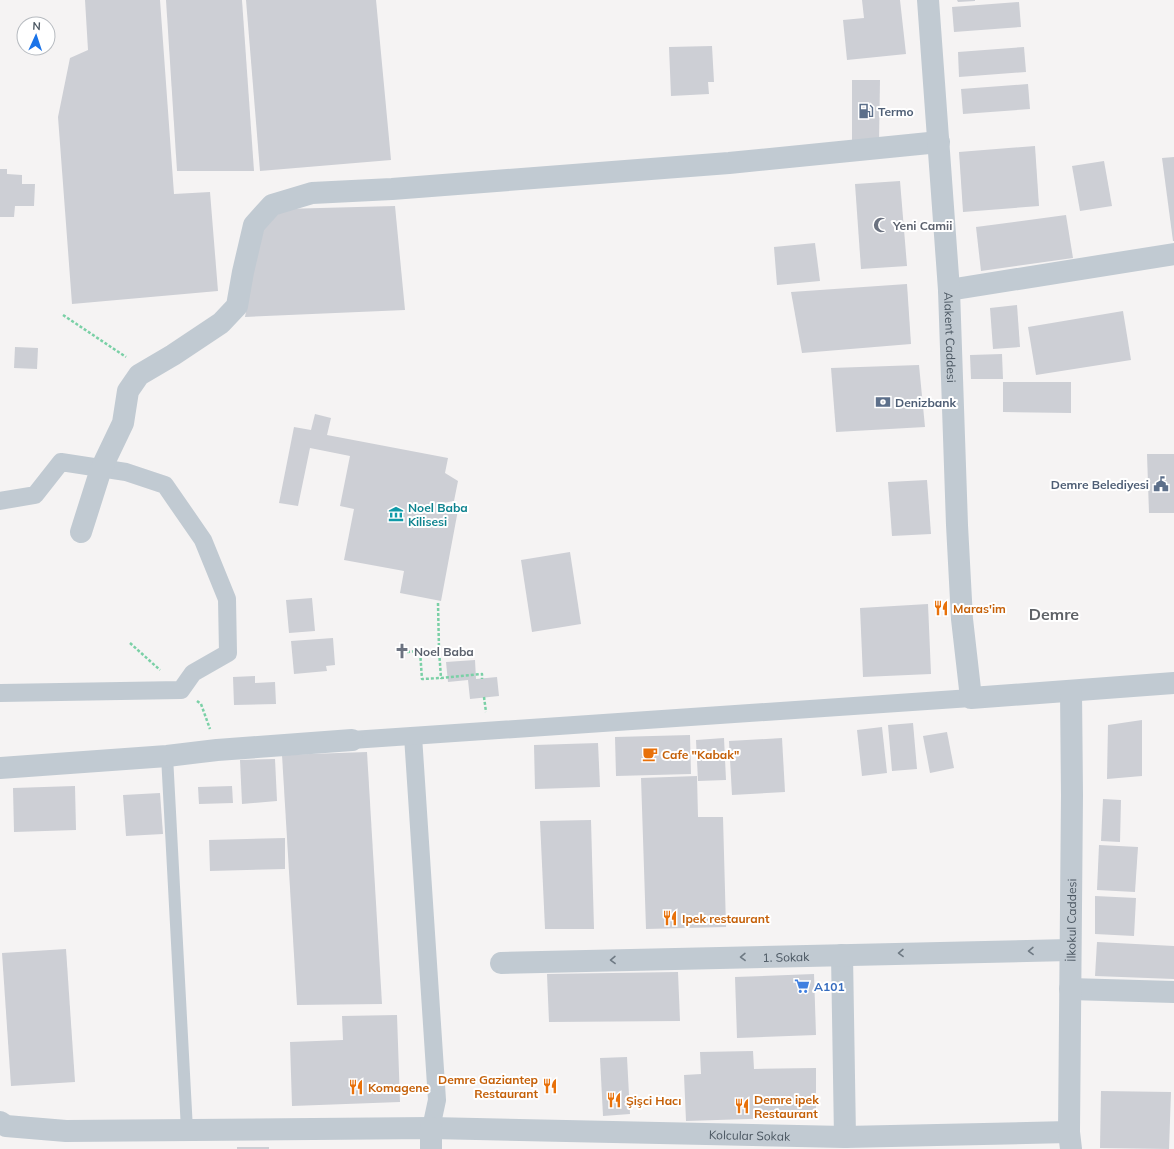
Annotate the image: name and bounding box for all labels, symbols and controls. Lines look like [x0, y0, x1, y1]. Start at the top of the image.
north arrow [16, 16, 56, 56]
text: N [32, 19, 41, 33]
fuel station icon: Termo [857, 102, 875, 120]
place label: Termo [878, 104, 914, 119]
mosque icon: Yeni Camii [872, 216, 890, 234]
place label: Yeni Camii [892, 218, 952, 233]
street label: Alakent Caddesi [942, 292, 960, 383]
bank icon: Denizbank [874, 393, 892, 411]
place label: Denizbank [895, 395, 957, 410]
public building icon: Demre Belediyesi [1152, 475, 1170, 493]
place label: Demre Belediyesi [1051, 477, 1149, 492]
place label: Noel Baba Kilisesi [408, 500, 468, 529]
museum icon: Noel Baba Kilisesi [387, 505, 405, 523]
restaurant icon: Maras'im [932, 599, 950, 617]
place label: Maras'im [953, 601, 1006, 616]
district label: Demre [1029, 604, 1079, 624]
church icon: Noel Baba [393, 642, 411, 660]
place label: Noel Baba [414, 644, 474, 659]
cafe icon: Cafe "Kabak" [641, 745, 659, 763]
place label: Cafe "Kabak" [662, 747, 739, 762]
street label: İlkokul Caddesi [1063, 878, 1079, 962]
restaurant icon: Ipek restaurant [661, 909, 679, 927]
place label: Ipek restaurant [682, 911, 770, 926]
one-way arrow [1028, 946, 1034, 955]
street label: 1. Sokak [762, 948, 810, 965]
one-way arrow [898, 949, 904, 957]
one-way arrow [740, 953, 746, 961]
one-way arrow [610, 956, 616, 965]
supermarket icon: A101 [793, 977, 811, 995]
place label: A101 [814, 979, 845, 994]
place label: Demre Gaziantep Restaurant [438, 1072, 538, 1101]
restaurant icon: Demre Gaziantep Restaurant [541, 1077, 559, 1095]
restaurant icon: Komagene [347, 1078, 365, 1096]
place label: Komagene [368, 1080, 429, 1095]
restaurant icon: Şişci Hacı [605, 1091, 623, 1109]
place label: Demre ipek Restaurant [754, 1092, 819, 1121]
place label: Şişci Hacı [626, 1093, 681, 1108]
restaurant icon: Demre ipek Restaurant [733, 1097, 751, 1115]
street label: Kolcular Sokak [709, 1127, 791, 1143]

